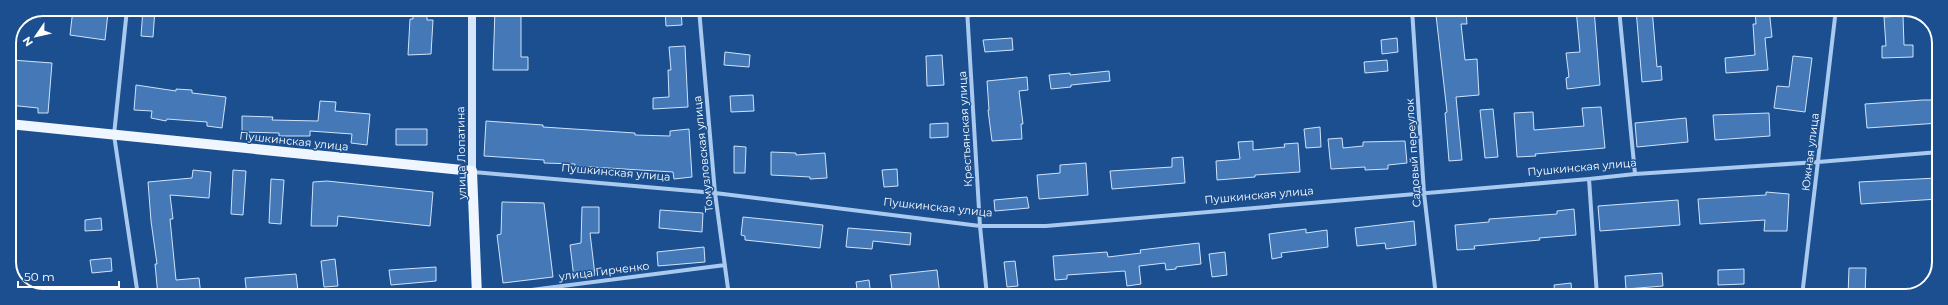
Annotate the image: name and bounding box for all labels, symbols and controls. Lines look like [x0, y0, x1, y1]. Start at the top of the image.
north arrow [16, 16, 56, 56]
text: N [19, 34, 36, 49]
street label: Крестьянская улица [955, 71, 975, 187]
street label: Томузловская улица [690, 95, 716, 213]
street label: Садовый переулок [1402, 98, 1424, 208]
street label: улица Лопатина [453, 106, 469, 201]
street label: Южная улица [1798, 112, 1822, 192]
street label: Пушкинская улица [239, 128, 349, 154]
street label: Пушкинская улица [1527, 155, 1637, 179]
street label: Пушкинская улица [561, 160, 671, 184]
street label: Пушкинская улица [1204, 183, 1314, 207]
street label: Пушкинская улица [883, 194, 993, 220]
street label: улица Гирченко [557, 258, 650, 284]
scale bar [18, 263, 119, 289]
text: 50 m [24, 269, 55, 284]

